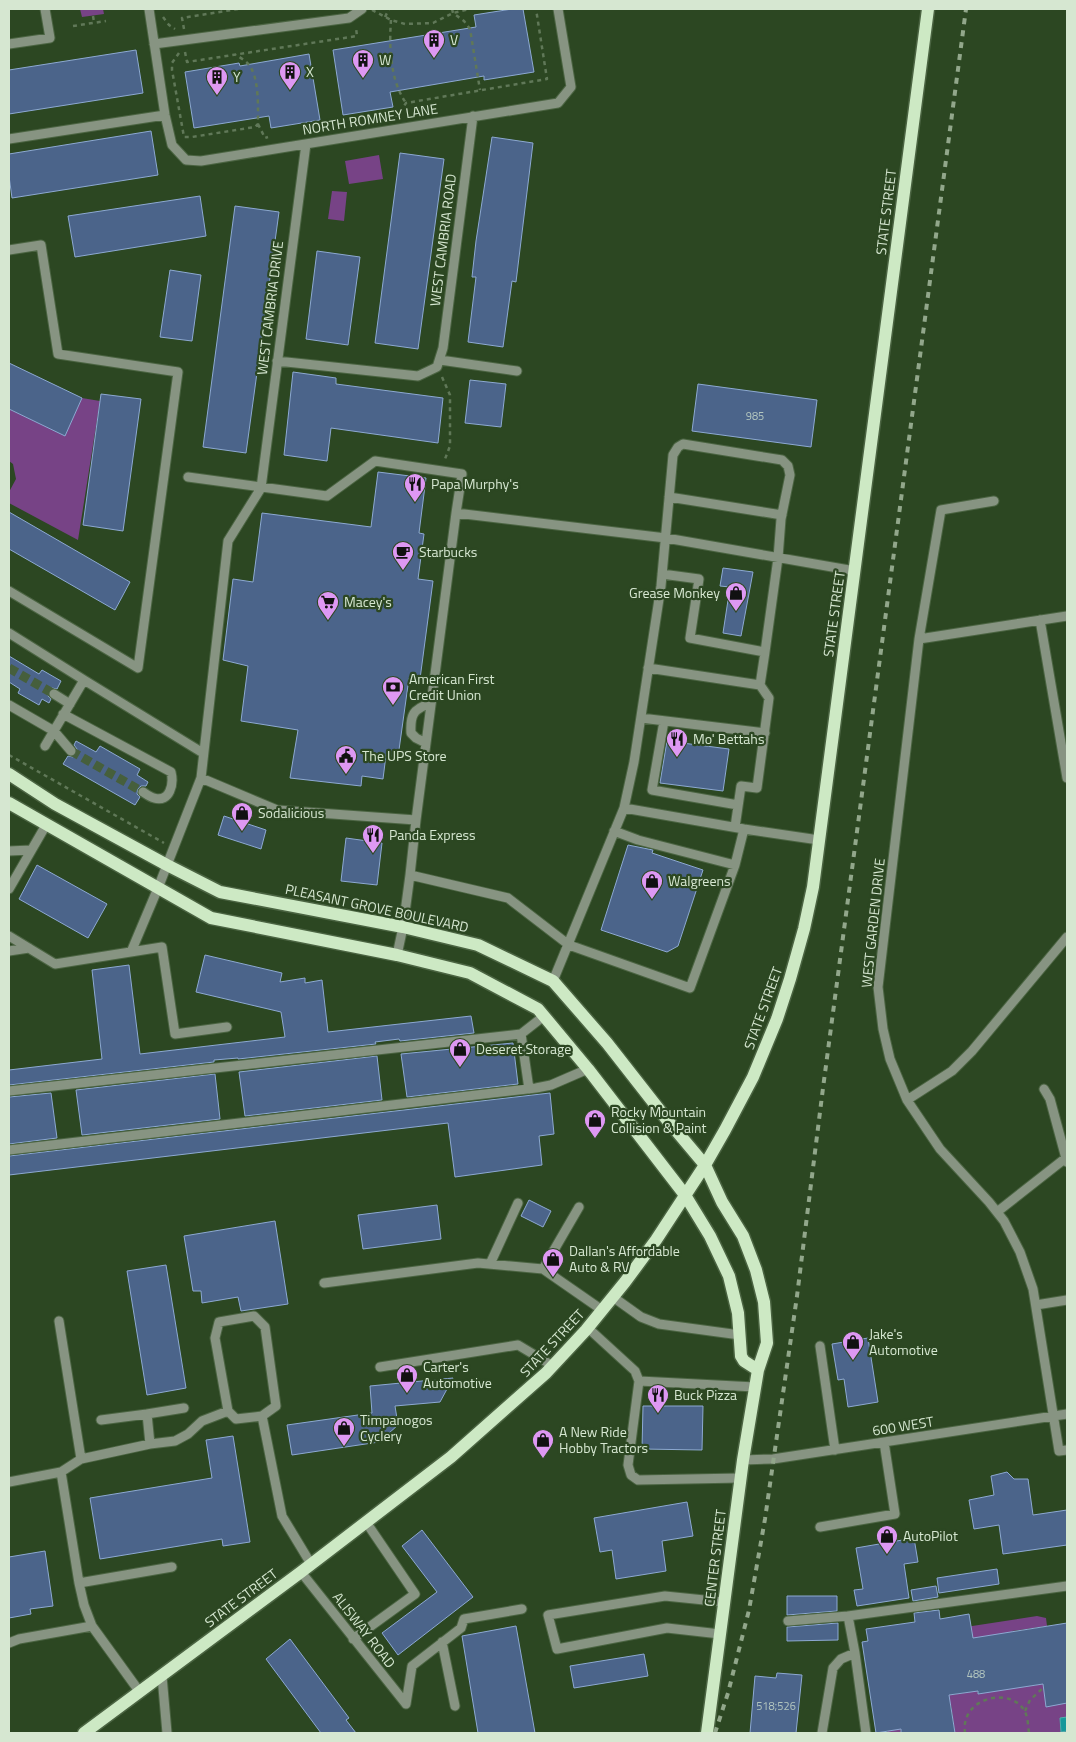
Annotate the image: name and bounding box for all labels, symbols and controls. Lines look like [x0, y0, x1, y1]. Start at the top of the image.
building icon: V [422, 28, 446, 59]
place label: V [450, 29, 458, 50]
building icon: W [351, 48, 375, 79]
place label: W [379, 49, 391, 70]
building icon: X [278, 60, 302, 91]
place label: X [306, 61, 314, 82]
building icon: Y [205, 65, 229, 96]
place label: Y [233, 66, 241, 87]
street label: NORTH ROMNEY LANE [301, 97, 439, 140]
street label: STATE STREET [870, 167, 901, 256]
street label: WEST CAMBRIA ROAD [424, 173, 461, 307]
street label: WEST CAMBRIA DRIVE [251, 239, 288, 376]
house number: 985 [746, 408, 764, 424]
restaurant icon: Papa Murphy's [403, 472, 427, 503]
place label: Papa Murphy's [431, 473, 519, 494]
cafe icon: Starbucks [391, 540, 415, 571]
place label: Starbucks [419, 541, 477, 562]
street label: STATE STREET [817, 569, 850, 658]
shop icon: Grease Monkey [724, 581, 748, 612]
place label: Grease Monkey [629, 582, 720, 603]
supermarket icon: Macey's [316, 590, 340, 621]
place label: Macey's [344, 591, 392, 612]
place label: American First Credit Union [409, 668, 495, 705]
bank icon: American First Credit Union [381, 675, 405, 706]
restaurant icon: Mo' Bettahs [665, 727, 689, 758]
place label: Mo' Bettahs [693, 728, 764, 749]
public building icon: The UPS Store [334, 744, 358, 775]
place label: The UPS Store [362, 745, 447, 766]
shop icon: Sodalicious [230, 801, 254, 832]
place label: Sodalicious [258, 802, 324, 823]
restaurant icon: Panda Express [361, 823, 385, 854]
place label: Panda Express [389, 824, 476, 845]
street label: WEST GARDEN DRIVE [855, 857, 890, 989]
shop icon: Walgreens [640, 869, 664, 900]
place label: Walgreens [668, 870, 731, 891]
street label: PLEASANT GROVE BOULEVARD [283, 878, 471, 937]
street label: STATE STREET [738, 963, 787, 1052]
shop icon: Deseret Storage [448, 1037, 472, 1068]
place label: Deseret Storage [476, 1038, 571, 1059]
place label: Rocky Mountain Collision & Paint [611, 1101, 706, 1138]
shop icon: Rocky Mountain Collision & Paint [583, 1108, 607, 1139]
place label: Dallan's Affordable Auto & RV [569, 1240, 680, 1277]
shop icon: Dallan's Affordable Auto & RV [541, 1247, 565, 1278]
street label: STATE STREET [514, 1303, 589, 1381]
place label: Jake's Automotive [869, 1323, 938, 1360]
shop icon: Jake's Automotive [841, 1330, 865, 1361]
place label: Carter's Automotive [423, 1356, 492, 1393]
shop icon: Carter's Automotive [395, 1363, 419, 1394]
restaurant icon: Buck Pizza [646, 1383, 670, 1414]
place label: Buck Pizza [674, 1384, 737, 1405]
place label: Timpanogos Cyclery [360, 1409, 433, 1446]
street label: 600 WEST [871, 1410, 936, 1441]
shop icon: Timpanogos Cyclery [332, 1416, 356, 1447]
place label: A New Ride Hobby Tractors [559, 1421, 648, 1458]
shop icon: A New Ride Hobby Tractors [531, 1428, 555, 1459]
street label: CENTER STREET [698, 1507, 731, 1608]
shop icon: AutoPilot [875, 1524, 899, 1555]
place label: AutoPilot [903, 1525, 958, 1546]
street label: STATE STREET [200, 1563, 282, 1632]
street label: ALISWAY ROAD [328, 1587, 401, 1672]
house number: 488 [967, 1666, 985, 1682]
house number: 518;526 [756, 1698, 796, 1714]

